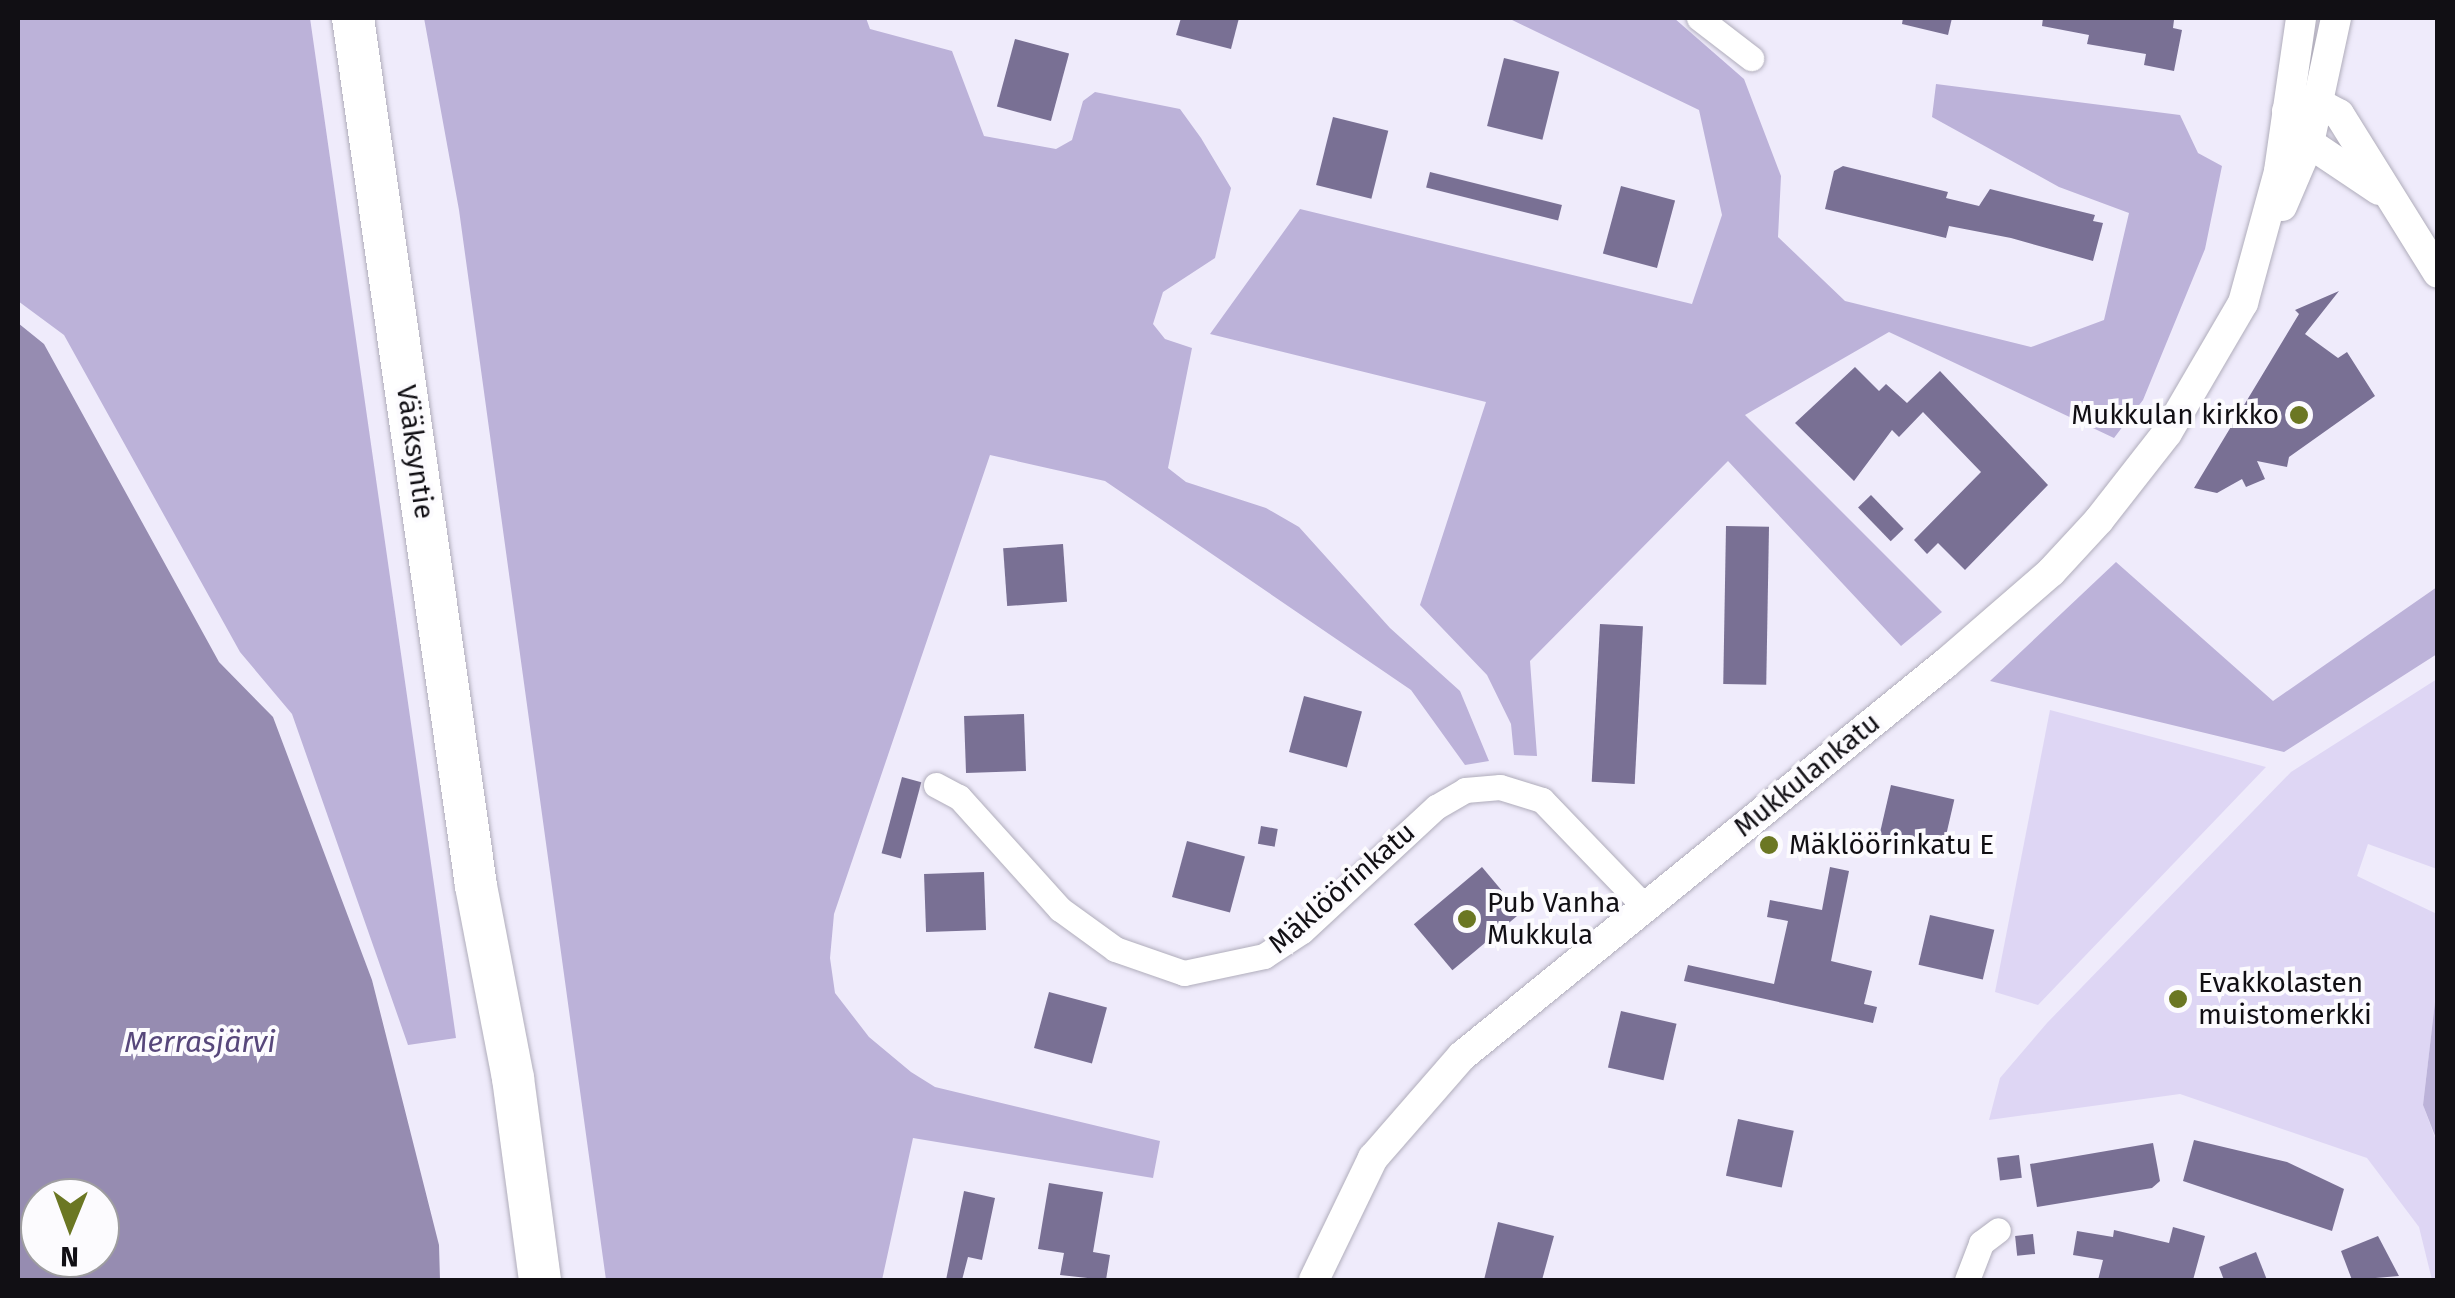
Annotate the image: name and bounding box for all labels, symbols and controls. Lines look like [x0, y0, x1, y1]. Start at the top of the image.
street label: Vääksyntie [389, 383, 441, 521]
place label: Mukkulan kirkko [2071, 398, 2279, 432]
marker: Mukkulan kirkko [2288, 404, 2310, 426]
street label: Mukkulankatu [1727, 706, 1887, 844]
street label: Mäklöörinkatu [1262, 815, 1422, 961]
place label: Mäklöörinkatu E [1789, 828, 1994, 862]
marker: Mäklöörinkatu E [1758, 834, 1780, 856]
place label: Pub Vanha Mukkula [1487, 886, 1621, 952]
marker: Pub Vanha Mukkula [1456, 908, 1478, 930]
place label: Evakkolasten muistomerkki [2198, 966, 2372, 1032]
marker: Evakkolasten muistomerkki [2167, 988, 2189, 1010]
water label: Merrasjärvi [124, 1024, 276, 1060]
north arrow [20, 1178, 120, 1278]
text: N [60, 1240, 79, 1273]

